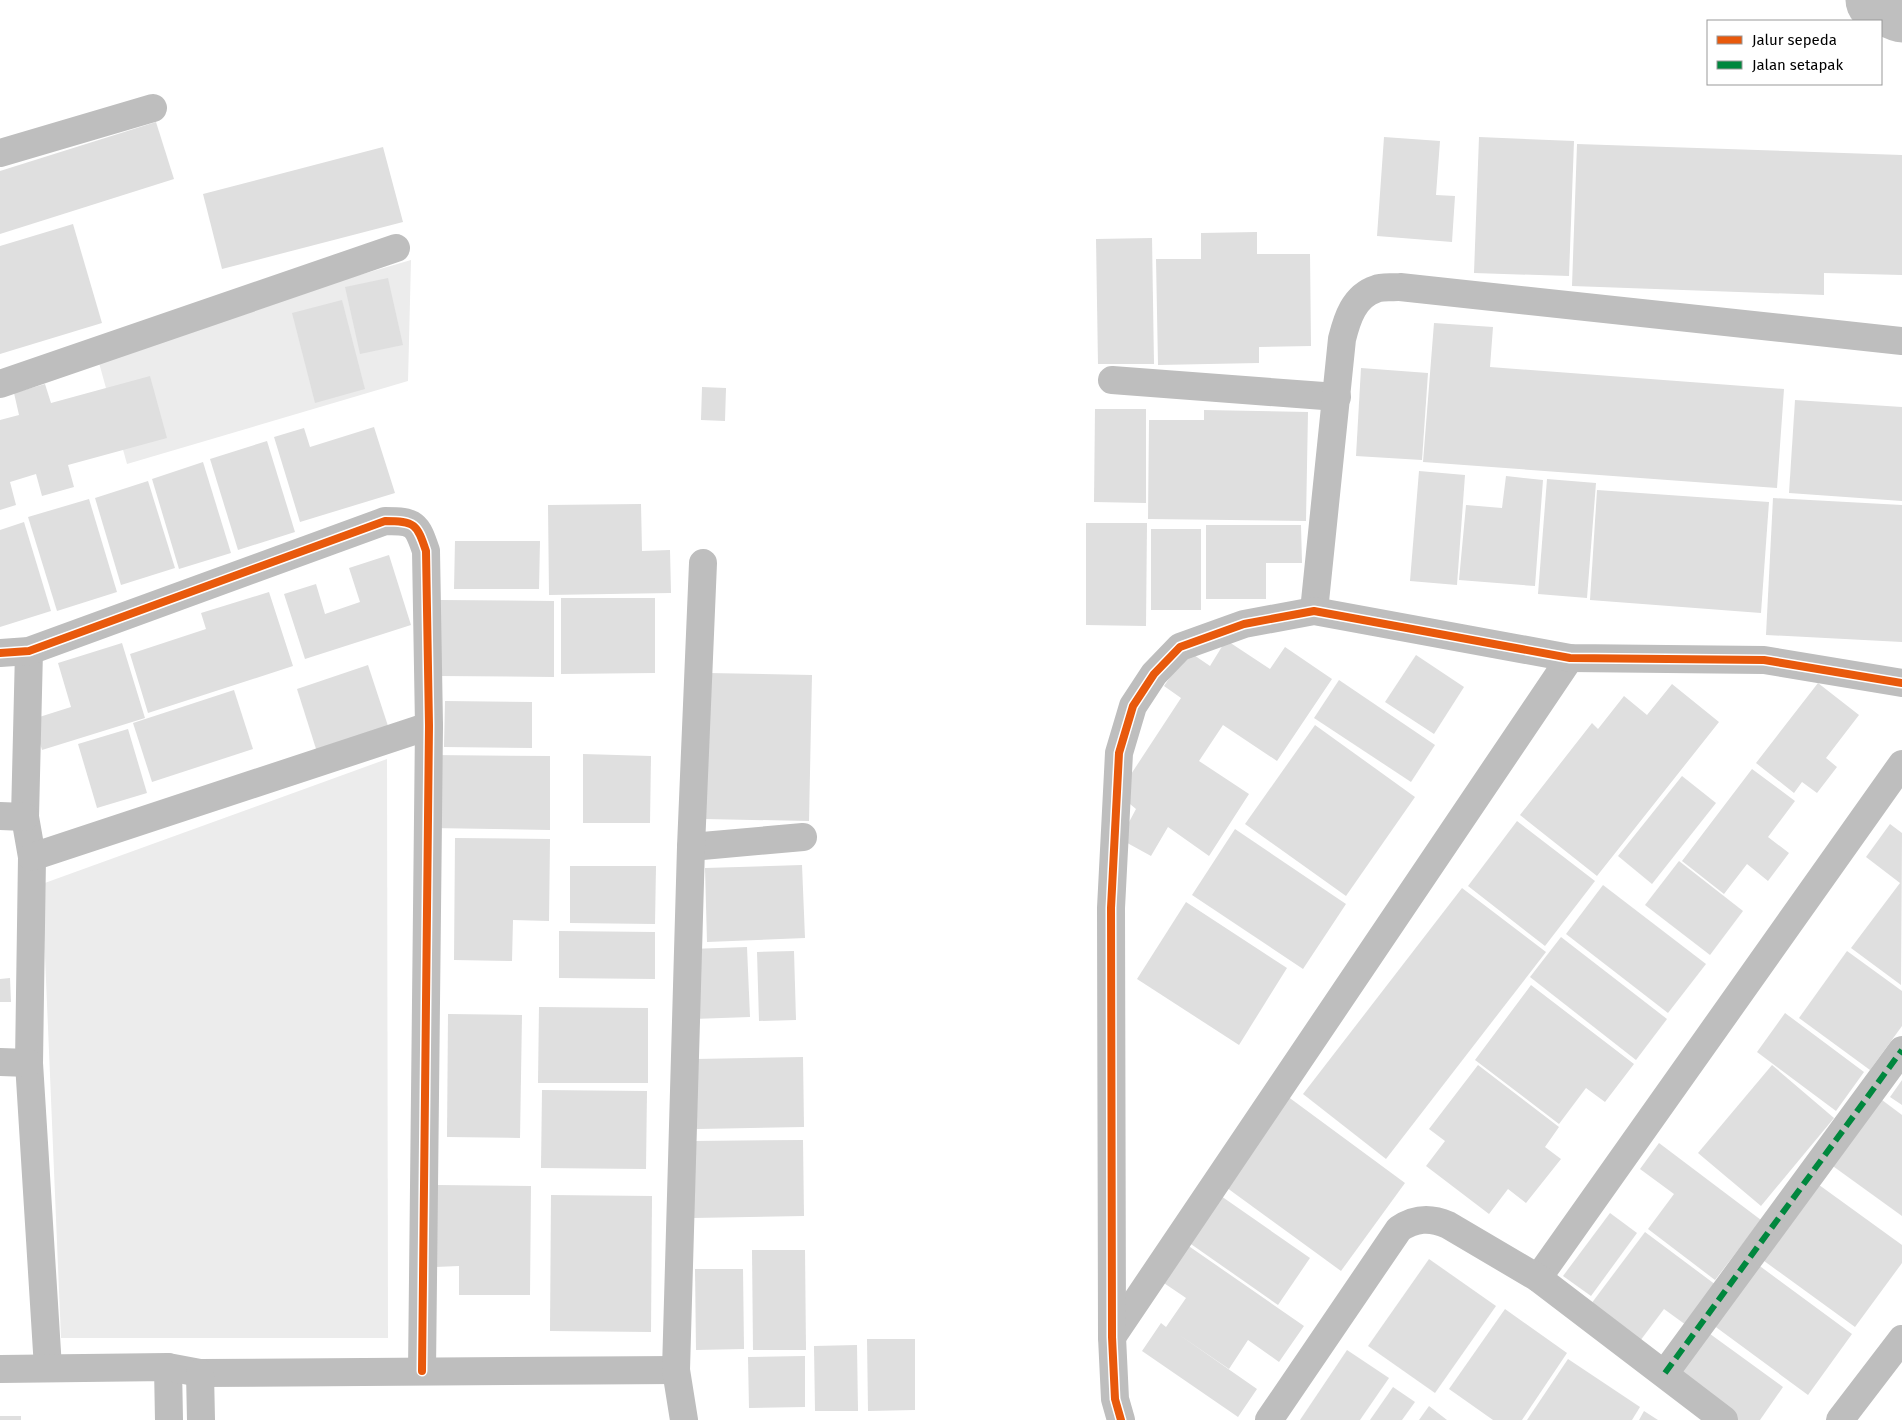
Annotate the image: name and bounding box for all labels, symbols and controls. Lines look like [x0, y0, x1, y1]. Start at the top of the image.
legend [1707, 20, 1882, 85]
text: Jalur sepeda [1752, 31, 1837, 49]
text: Jalan setapak [1752, 56, 1843, 74]

